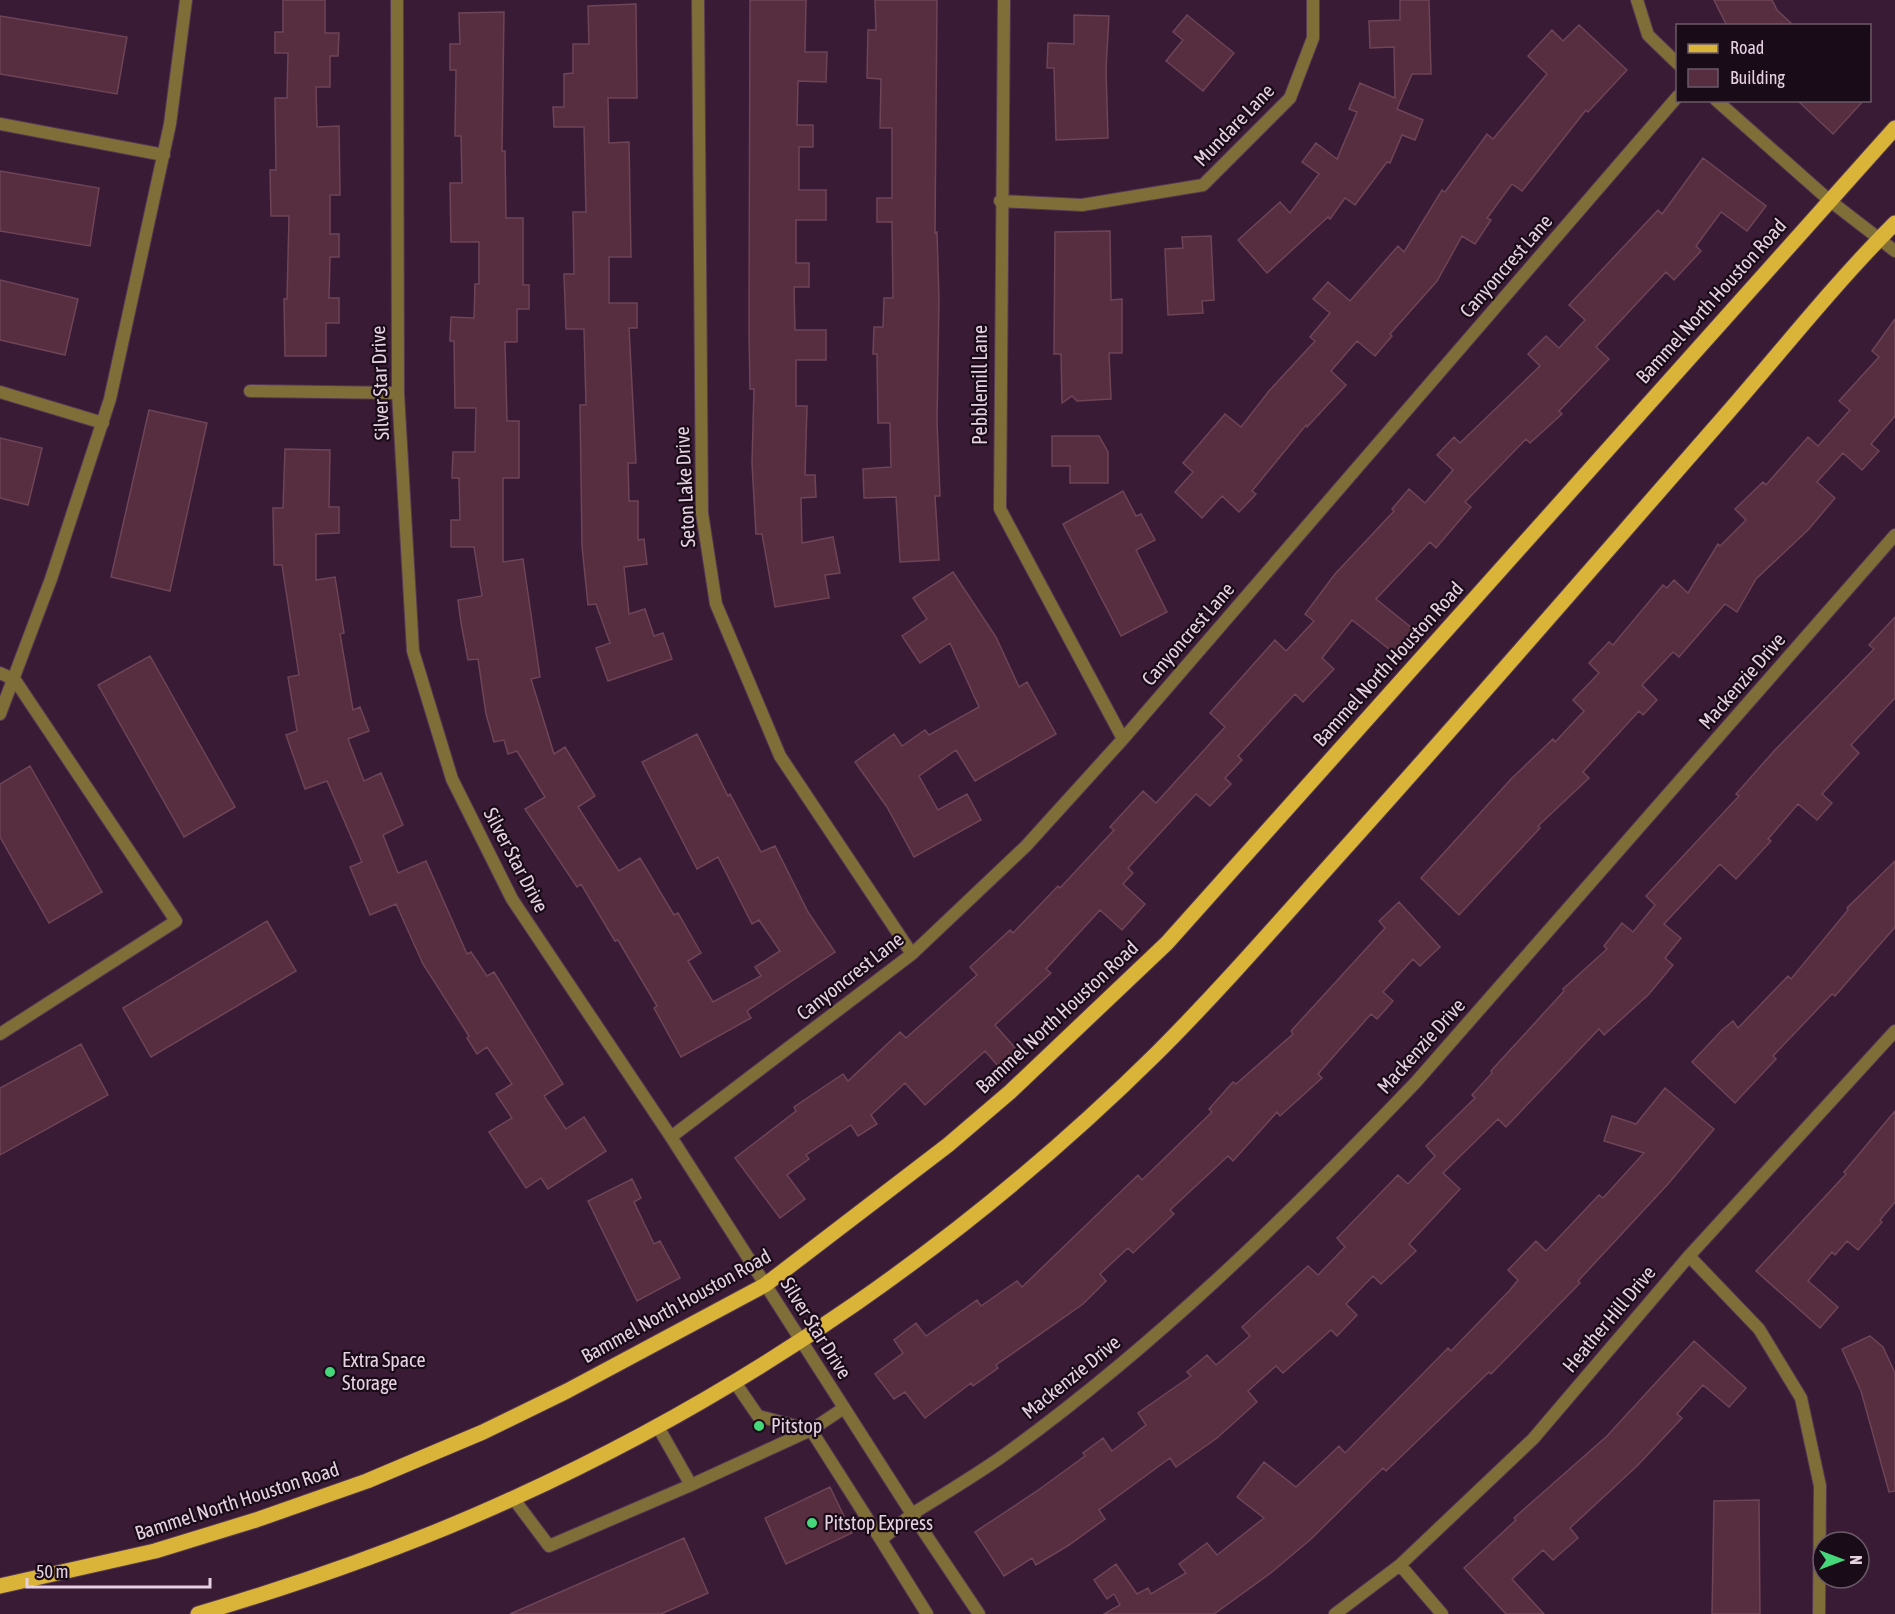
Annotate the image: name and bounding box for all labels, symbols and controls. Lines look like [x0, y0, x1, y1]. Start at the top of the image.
legend [1676, 24, 1871, 102]
text: Road [1730, 37, 1764, 58]
text: Building [1730, 67, 1785, 88]
street label: Mundare Lane [1189, 79, 1278, 170]
street label: Canyoncrest Lane [1455, 209, 1557, 322]
street label: Bammel North Houston Road [1631, 214, 1790, 388]
street label: Silver Star Drive [366, 325, 393, 441]
street label: Pebblemill Lane [968, 325, 991, 445]
street label: Seton Lake Drive [670, 426, 699, 548]
street label: Canyoncrest Lane [1137, 577, 1239, 690]
street label: Bammel North Houston Road [1308, 577, 1467, 751]
street label: Mackenzie Drive [1694, 628, 1790, 733]
street label: Silver Star Drive [479, 804, 554, 916]
street label: Canyoncrest Lane [792, 927, 908, 1024]
street label: Bammel North Houston Road [971, 936, 1142, 1098]
street label: Mackenzie Drive [1372, 993, 1469, 1098]
street label: Bammel North Houston Road [577, 1244, 775, 1367]
street label: Heather Hill Drive [1558, 1261, 1660, 1376]
street label: Silver Star Drive [776, 1273, 857, 1382]
street label: Mackenzie Drive [1017, 1330, 1124, 1423]
place label: Extra Space Storage [342, 1348, 426, 1394]
marker: Extra Space Storage [323, 1365, 337, 1379]
place label: Pitstop [771, 1414, 822, 1437]
marker: Pitstop [752, 1419, 766, 1433]
street label: Bammel North Houston Road [132, 1457, 342, 1544]
place label: Pitstop Express [824, 1511, 933, 1534]
marker: Pitstop Express [805, 1516, 819, 1530]
north arrow [1811, 1530, 1871, 1590]
scale bar [27, 1551, 210, 1589]
text: N [1847, 1555, 1865, 1565]
text: 50 m [36, 1561, 68, 1582]

